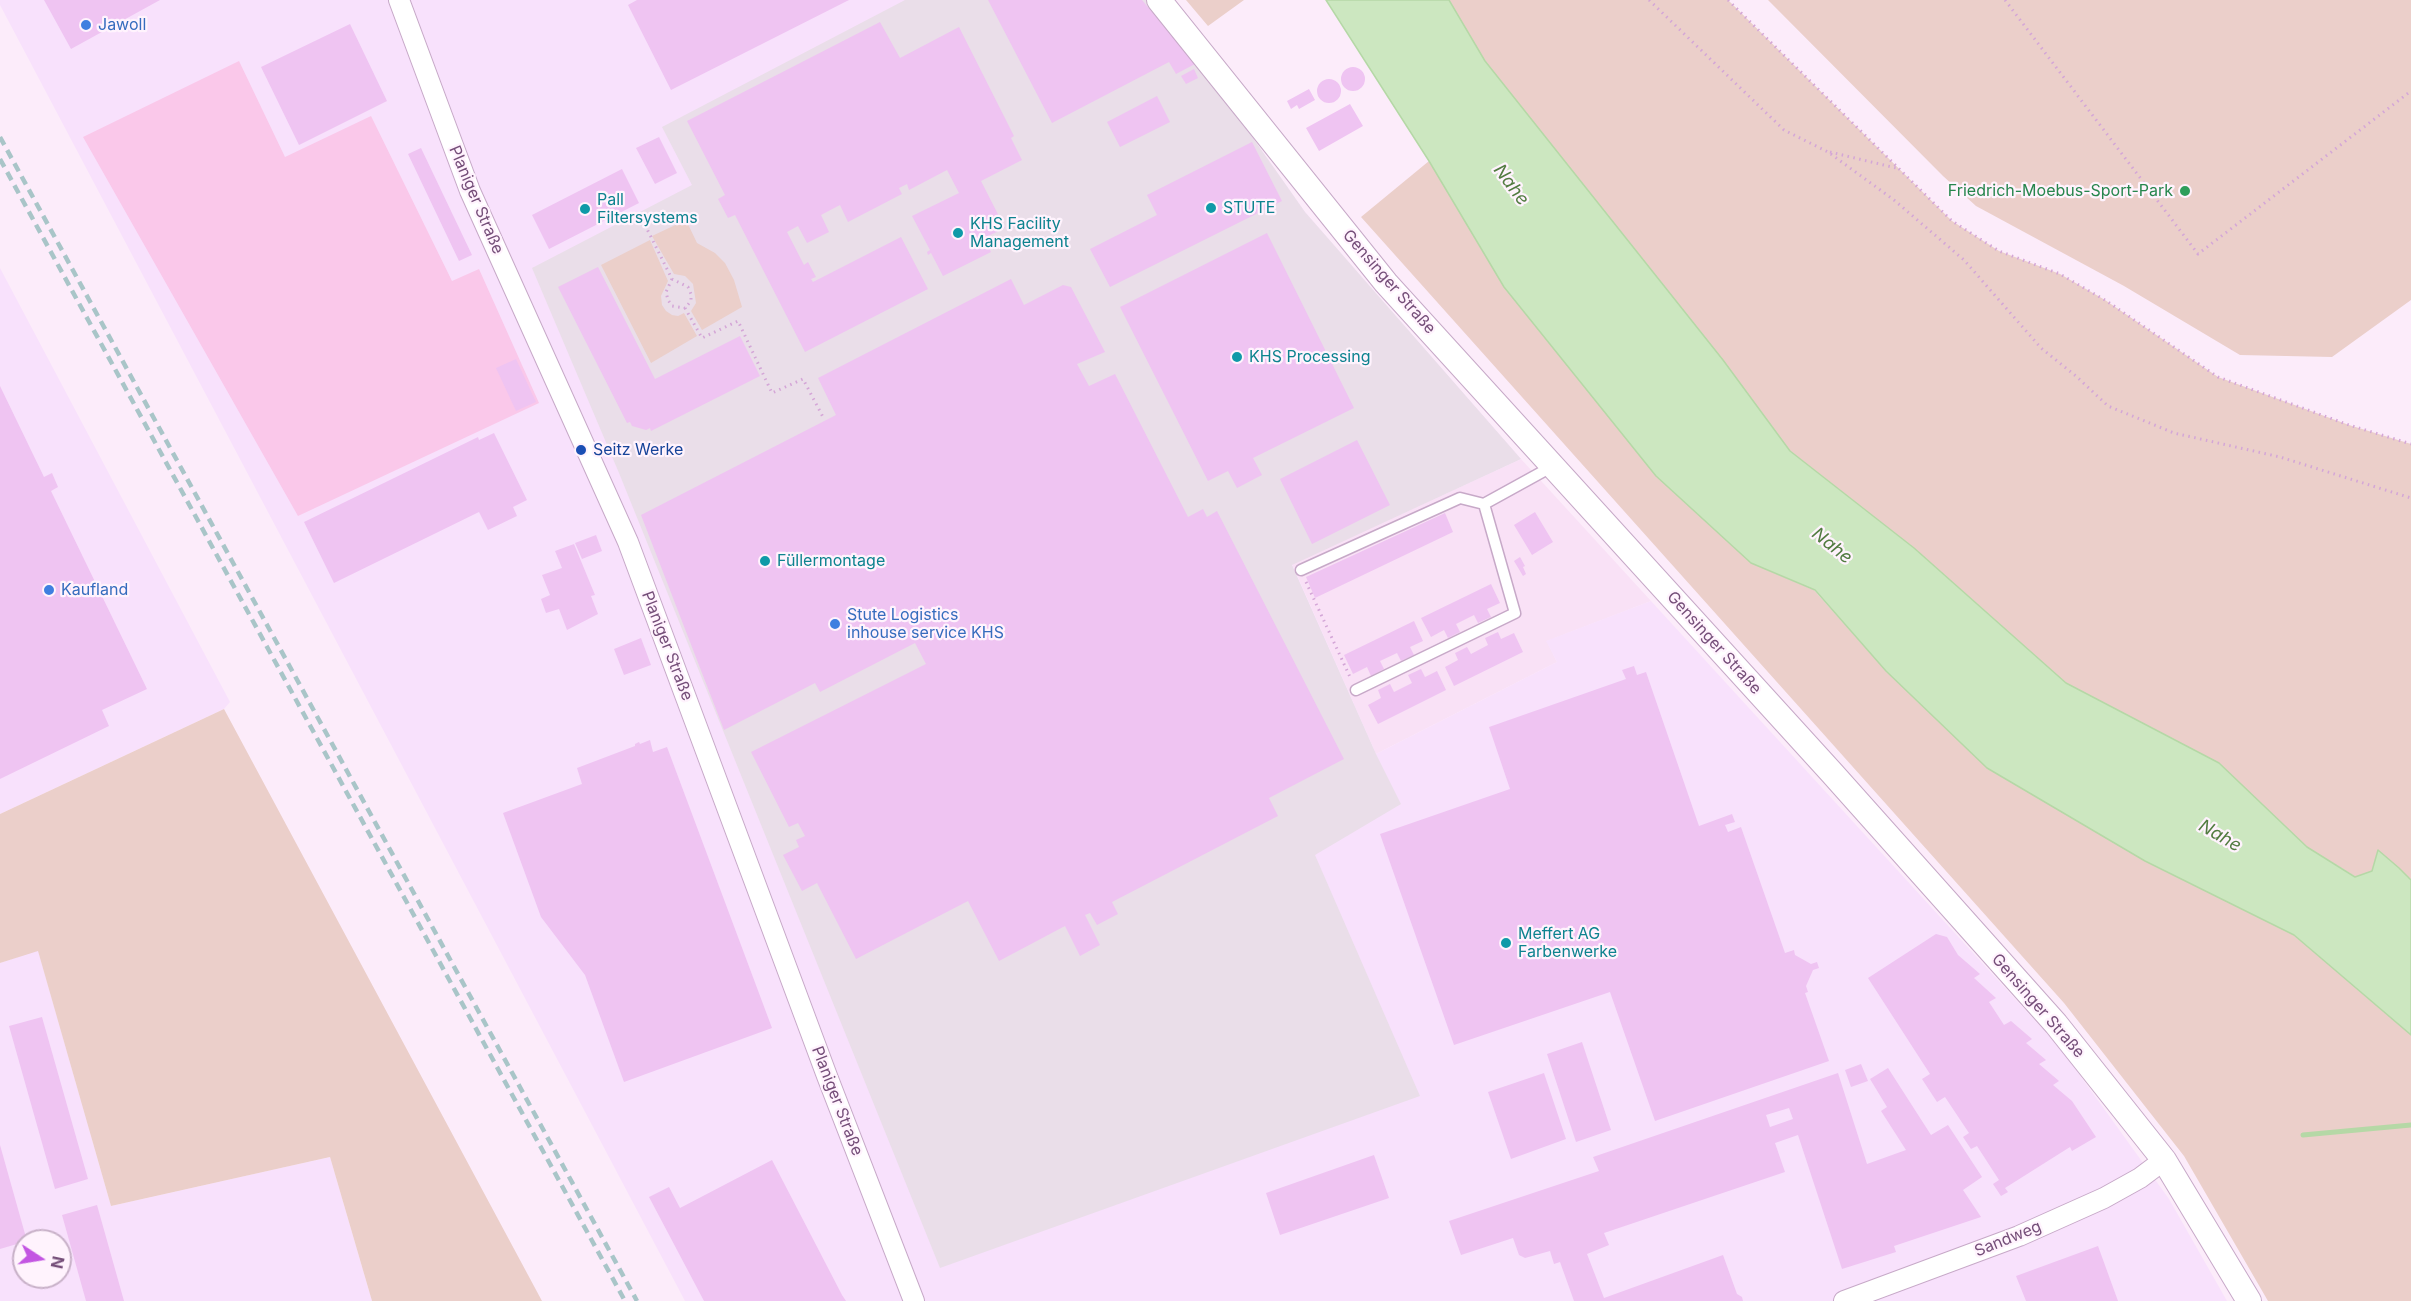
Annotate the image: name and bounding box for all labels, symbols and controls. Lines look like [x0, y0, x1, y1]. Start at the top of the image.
place label: Jawoll [98, 15, 146, 35]
marker: Jawoll [79, 18, 93, 32]
street label: Planiger Straße [445, 143, 507, 257]
water label: Nahe [1489, 160, 1533, 210]
place label: Friedrich-Moebus-Sport-Park [1948, 181, 2173, 201]
marker: Friedrich-Moebus-Sport-Park [2178, 184, 2192, 198]
place label: Pall Filtersystems [597, 190, 698, 228]
place label: STUTE [1223, 198, 1275, 218]
marker: STUTE [1204, 201, 1218, 215]
marker: Pall Filtersystems [578, 202, 592, 216]
place label: KHS Facility Management [970, 214, 1069, 252]
marker: KHS Facility Management [951, 226, 965, 240]
street label: Gensinger Straße [1339, 226, 1439, 338]
place label: KHS Processing [1249, 347, 1370, 367]
marker: KHS Processing [1230, 350, 1244, 364]
place label: Seitz Werke [593, 440, 683, 460]
marker: Seitz Werke [574, 443, 588, 457]
water label: Nahe [1807, 523, 1857, 569]
place label: Füllermontage [777, 551, 885, 571]
marker: Füllermontage [758, 554, 772, 568]
place label: Kaufland [61, 580, 128, 600]
marker: Kaufland [42, 583, 56, 597]
street label: Gensinger Straße [1663, 588, 1765, 698]
street label: Planiger Straße [637, 589, 697, 703]
place label: Stute Logistics inhouse service KHS [847, 605, 1004, 643]
marker: Stute Logistics inhouse service KHS [828, 617, 842, 631]
water label: Nahe [2195, 815, 2245, 857]
place label: Meffert AG Farbenwerke [1518, 924, 1617, 962]
marker: Meffert AG Farbenwerke [1499, 936, 1513, 950]
street label: Gensinger Straße [1988, 950, 2088, 1062]
street label: Planiger Straße [807, 1044, 867, 1158]
street label: Sandweg [1972, 1217, 2044, 1261]
north arrow [12, 1229, 72, 1289]
text: N [47, 1254, 69, 1270]

